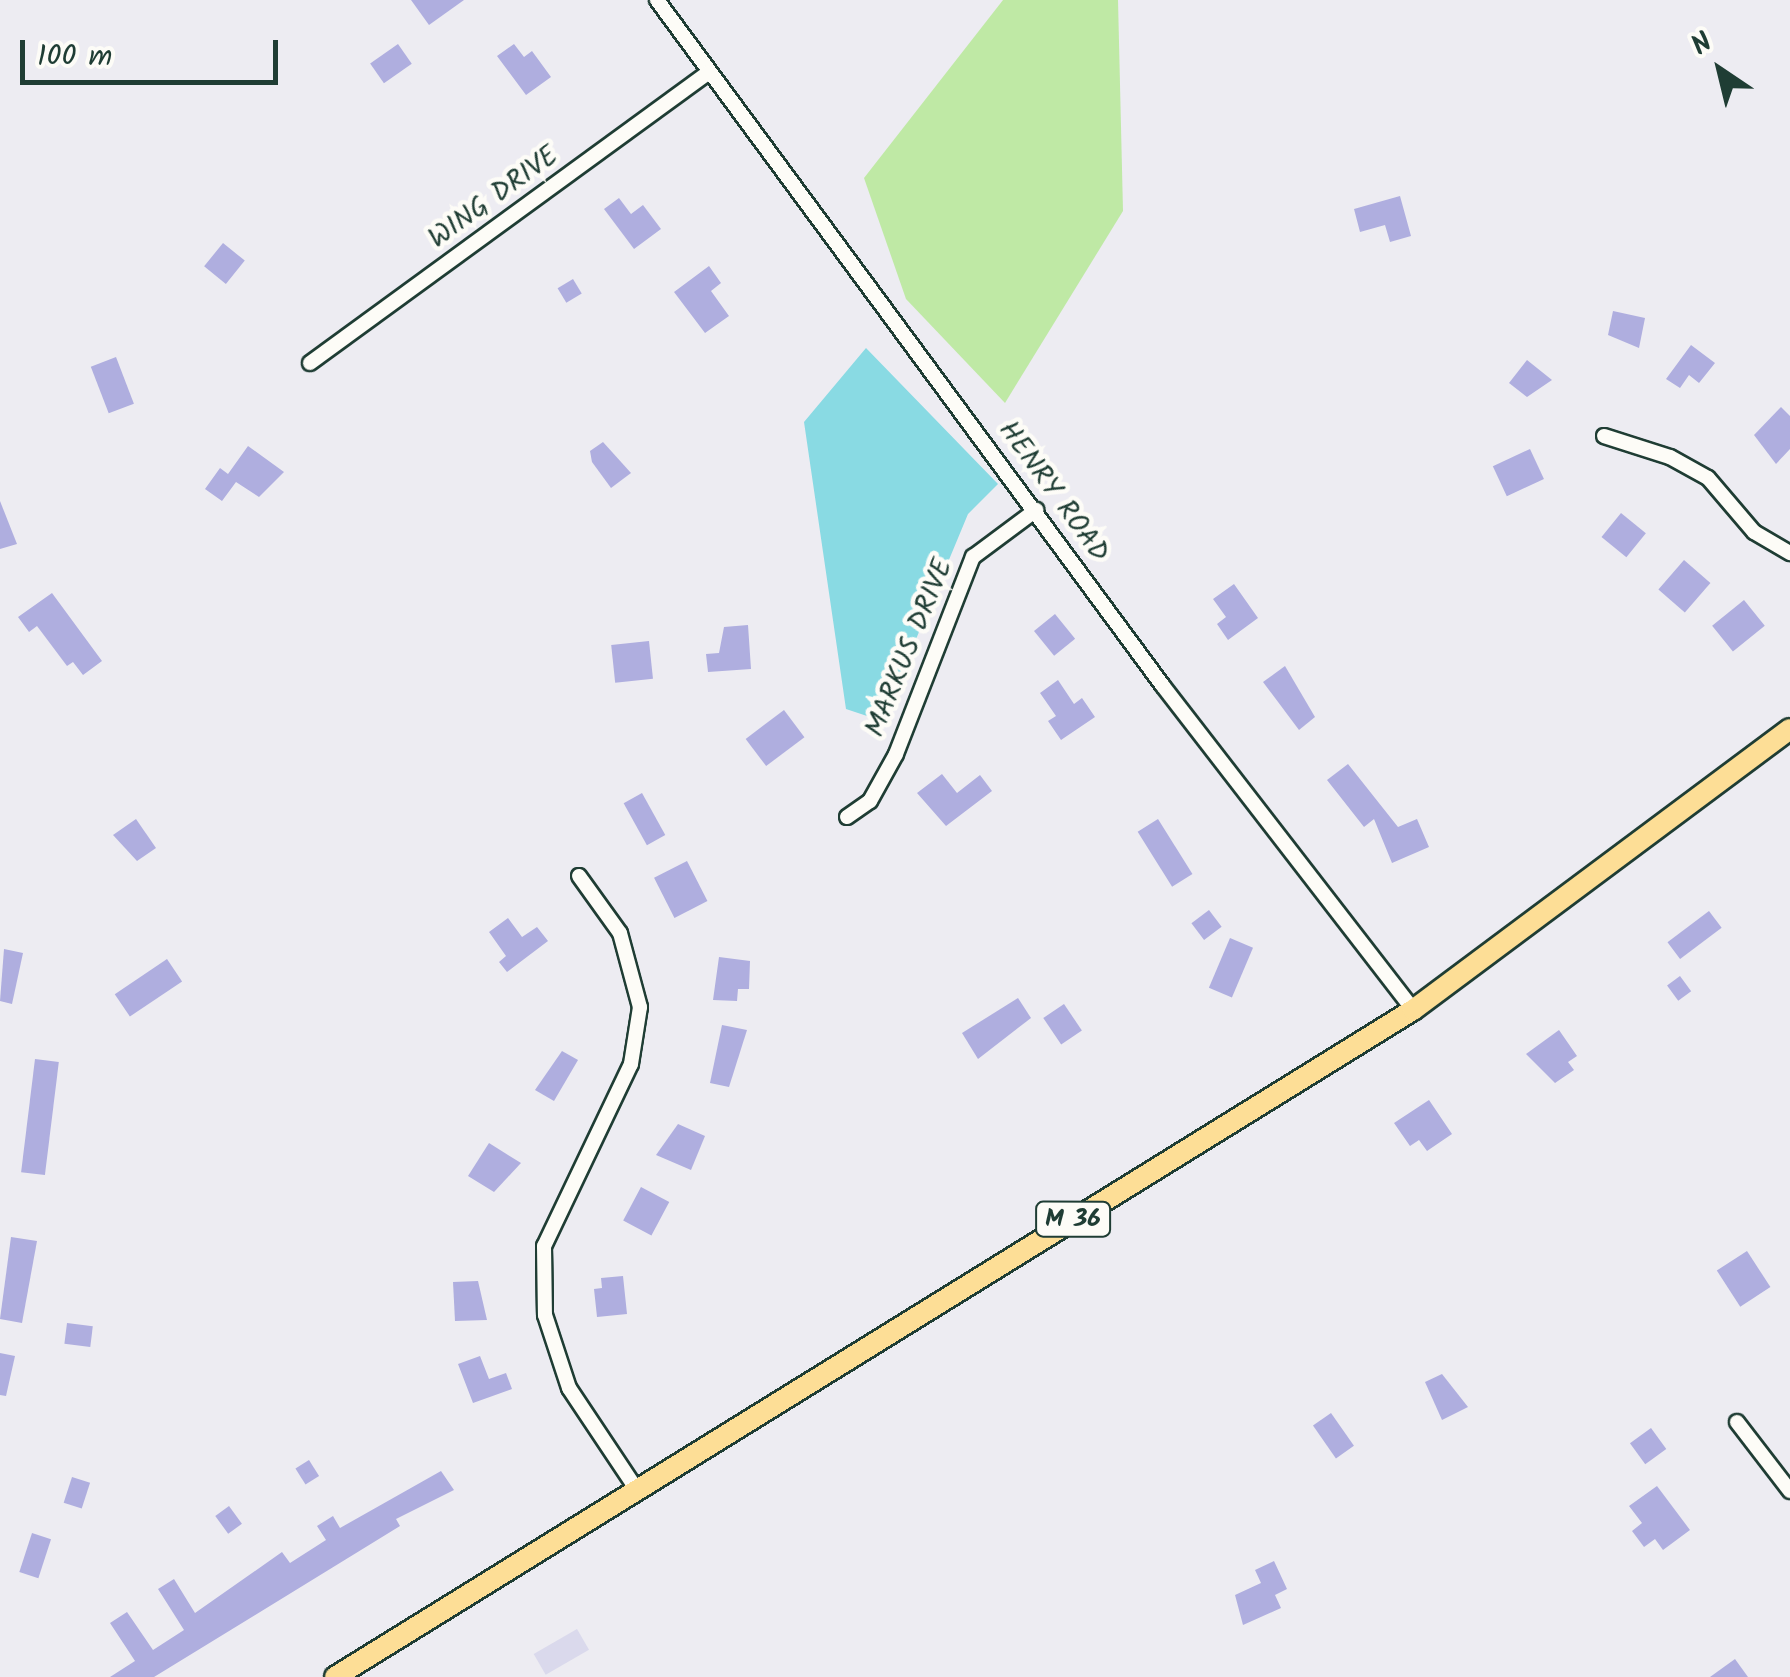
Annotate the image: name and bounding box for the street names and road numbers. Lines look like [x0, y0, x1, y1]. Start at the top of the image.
street label: WING DRIVE [423, 140, 565, 256]
street label: HENRY ROAD [991, 415, 1115, 569]
street label: MARKUS DRIVE [859, 554, 961, 742]
road number: M 36 [1033, 1199, 1113, 1239]

